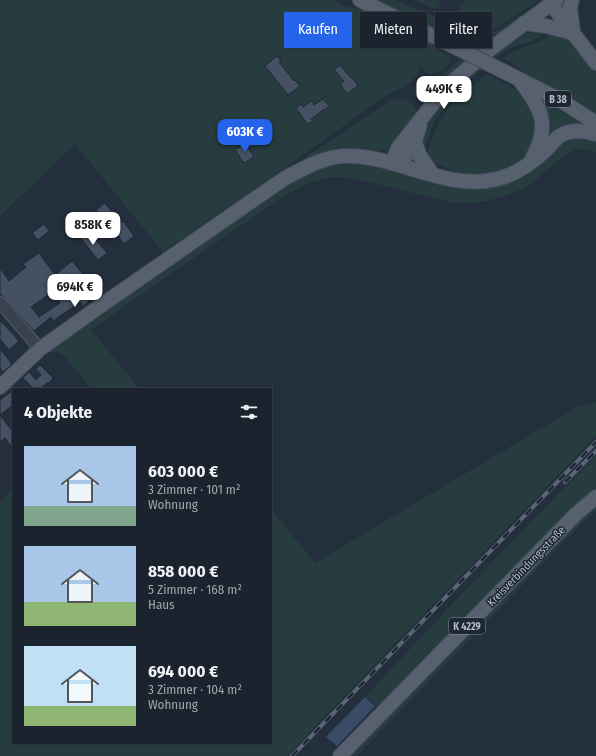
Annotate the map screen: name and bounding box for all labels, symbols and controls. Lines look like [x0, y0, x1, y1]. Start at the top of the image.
chip: Kaufen [284, 12, 352, 48]
chip: Mieten [360, 12, 427, 48]
chip: Filter [435, 12, 492, 48]
pin: 449K € [411, 76, 477, 110]
text: 449K € [425, 81, 463, 96]
road number: B 38 [545, 91, 571, 107]
pin: 603K € [212, 119, 278, 153]
text: 603K € [226, 124, 264, 139]
pin: 858K € [60, 212, 126, 246]
text: 858K € [74, 217, 112, 232]
pin: 694K € [42, 274, 108, 308]
text: 694K € [56, 279, 94, 294]
icon: filters [238, 401, 260, 423]
text: 4 Objekte [24, 402, 92, 423]
text: 603 000 € [148, 461, 218, 482]
icon: home [56, 462, 104, 510]
text: 3 Zimmer · 101 m² [148, 482, 240, 497]
text: Wohnung [148, 497, 198, 512]
street label: Kreisverbindungsstraße [485, 524, 568, 609]
text: 858 000 € [148, 561, 218, 582]
icon: home [56, 562, 104, 610]
text: 5 Zimmer · 168 m² [148, 582, 242, 597]
text: Haus [148, 597, 175, 612]
road number: K 4229 [449, 618, 485, 634]
text: 694 000 € [148, 661, 218, 682]
icon: home [56, 662, 104, 710]
text: 3 Zimmer · 104 m² [148, 682, 242, 697]
text: Wohnung [148, 697, 198, 712]

